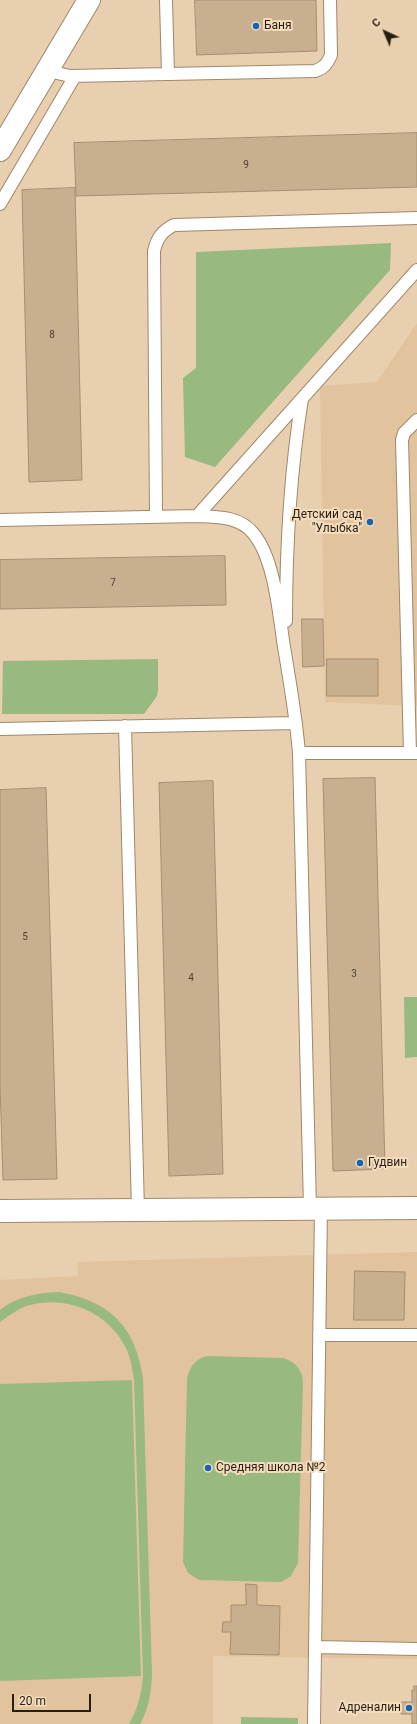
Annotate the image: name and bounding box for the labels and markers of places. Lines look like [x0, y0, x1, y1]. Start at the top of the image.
place label: Баня [264, 19, 292, 33]
marker: Баня [251, 21, 261, 31]
place label: Детский сад "Улыбка" [292, 508, 362, 536]
marker: Детский сад "Улыбка" [365, 517, 375, 527]
place label: Гудвин [368, 1156, 407, 1170]
marker: Гудвин [355, 1158, 365, 1168]
place label: Средняя школа №2 [216, 1461, 326, 1475]
marker: Средняя школа №2 [203, 1463, 213, 1473]
place label: Адреналин [339, 1701, 401, 1715]
marker: Адреналин [404, 1703, 414, 1713]

